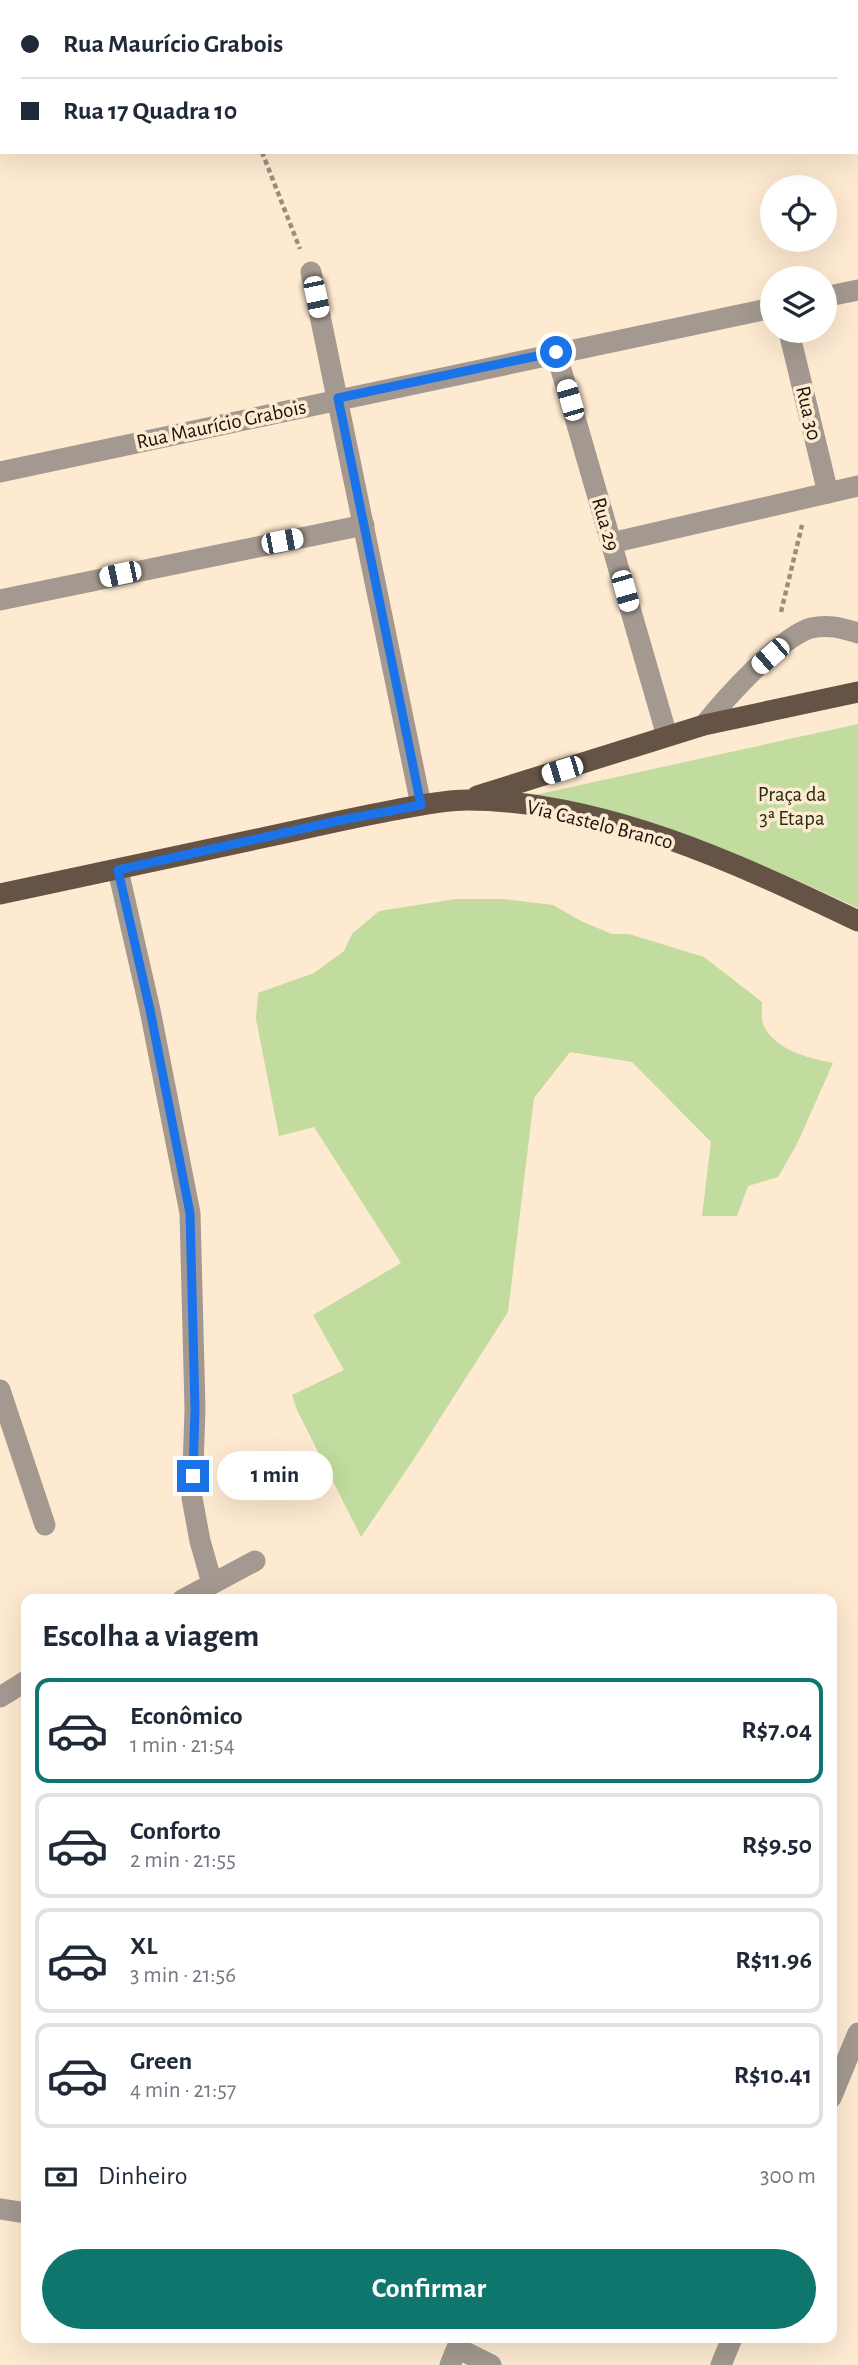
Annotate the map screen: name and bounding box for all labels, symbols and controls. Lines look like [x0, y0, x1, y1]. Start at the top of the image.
text: Rua Maurício Grabois [63, 31, 283, 57]
text: Rua 17 Quadra 10 [63, 98, 237, 124]
map controls [760, 175, 837, 343]
button: locate [760, 175, 837, 252]
button: layers [760, 266, 837, 343]
car [302, 274, 331, 320]
route start [540, 336, 572, 368]
car [555, 377, 586, 423]
street label: Rua 30 [792, 384, 825, 442]
street label: Rua Maurício Grabois [134, 396, 308, 453]
street label: Rua 29 [588, 495, 623, 553]
car [260, 527, 305, 555]
car [98, 559, 143, 589]
car [610, 568, 641, 614]
car [748, 634, 793, 678]
car [539, 754, 586, 786]
park label: Praça da 3ª Etapa [758, 784, 827, 829]
street label: Via Castelo Branco [525, 796, 675, 853]
callout: 1 min [218, 1452, 333, 1500]
route end [177, 1460, 209, 1492]
text: 1 min [251, 1464, 299, 1487]
text: Escolha a viagem [42, 1620, 259, 1652]
icon: car [46, 1699, 109, 1762]
text: Econômico [130, 1703, 243, 1729]
text: R$7.04 [741, 1717, 812, 1743]
text: 1 min · 21:54 [130, 1734, 235, 1757]
icon: car [46, 1814, 109, 1877]
text: Conforto [130, 1818, 221, 1844]
text: R$9.50 [742, 1832, 812, 1858]
text: 2 min · 21:55 [130, 1849, 236, 1872]
icon: car [46, 1929, 109, 1992]
text: XL [130, 1933, 157, 1959]
text: R$11.96 [735, 1947, 812, 1973]
text: 3 min · 21:56 [130, 1964, 236, 1987]
icon: car [46, 2044, 109, 2107]
text: Green [130, 2048, 192, 2074]
text: R$10.41 [734, 2062, 812, 2088]
text: 4 min · 21:57 [130, 2079, 236, 2102]
icon: cash [42, 2158, 80, 2196]
text: Dinheiro [98, 2163, 187, 2189]
text: 300 m [760, 2165, 816, 2188]
button: Confirmar [42, 2249, 816, 2329]

